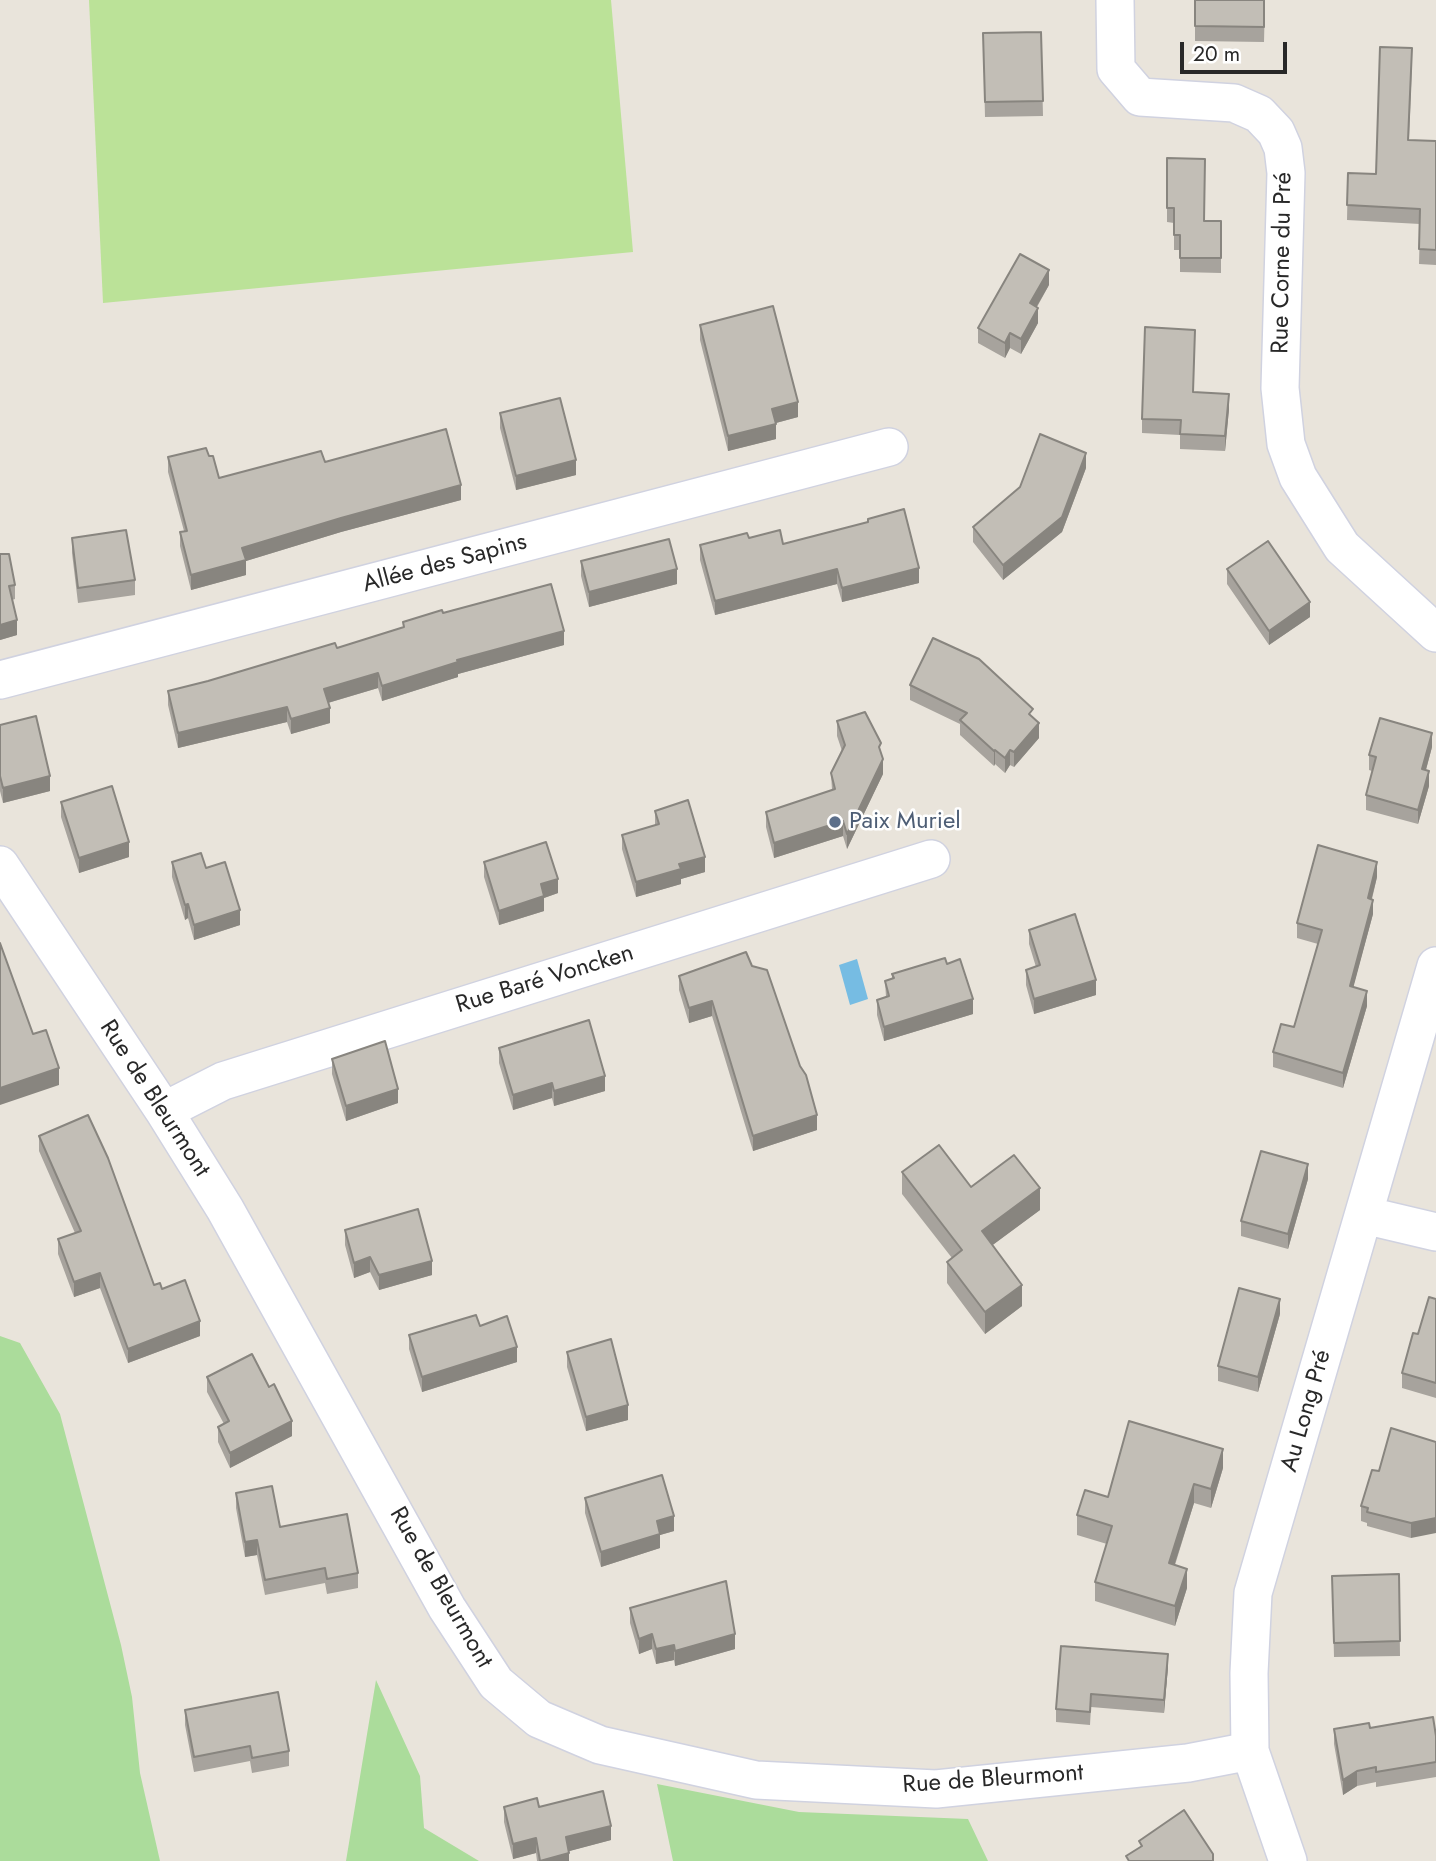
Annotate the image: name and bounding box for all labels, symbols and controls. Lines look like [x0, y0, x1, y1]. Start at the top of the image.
scale bar [1184, 28, 1291, 72]
text: 20 m [1193, 39, 1240, 69]
street label: Rue Corne du Pré [1267, 172, 1299, 354]
street label: Allée des Sapins [360, 528, 530, 600]
place label: Paix Muriel [849, 808, 961, 836]
marker: Paix Muriel [827, 814, 843, 830]
street label: Rue Baré Voncken [453, 939, 637, 1021]
street label: Rue de Bleurmont [93, 1015, 215, 1183]
street label: Au Long Pré [1276, 1347, 1338, 1475]
street label: Rue de Bleurmont [382, 1502, 498, 1674]
street label: Rue de Bleurmont [902, 1759, 1084, 1801]

